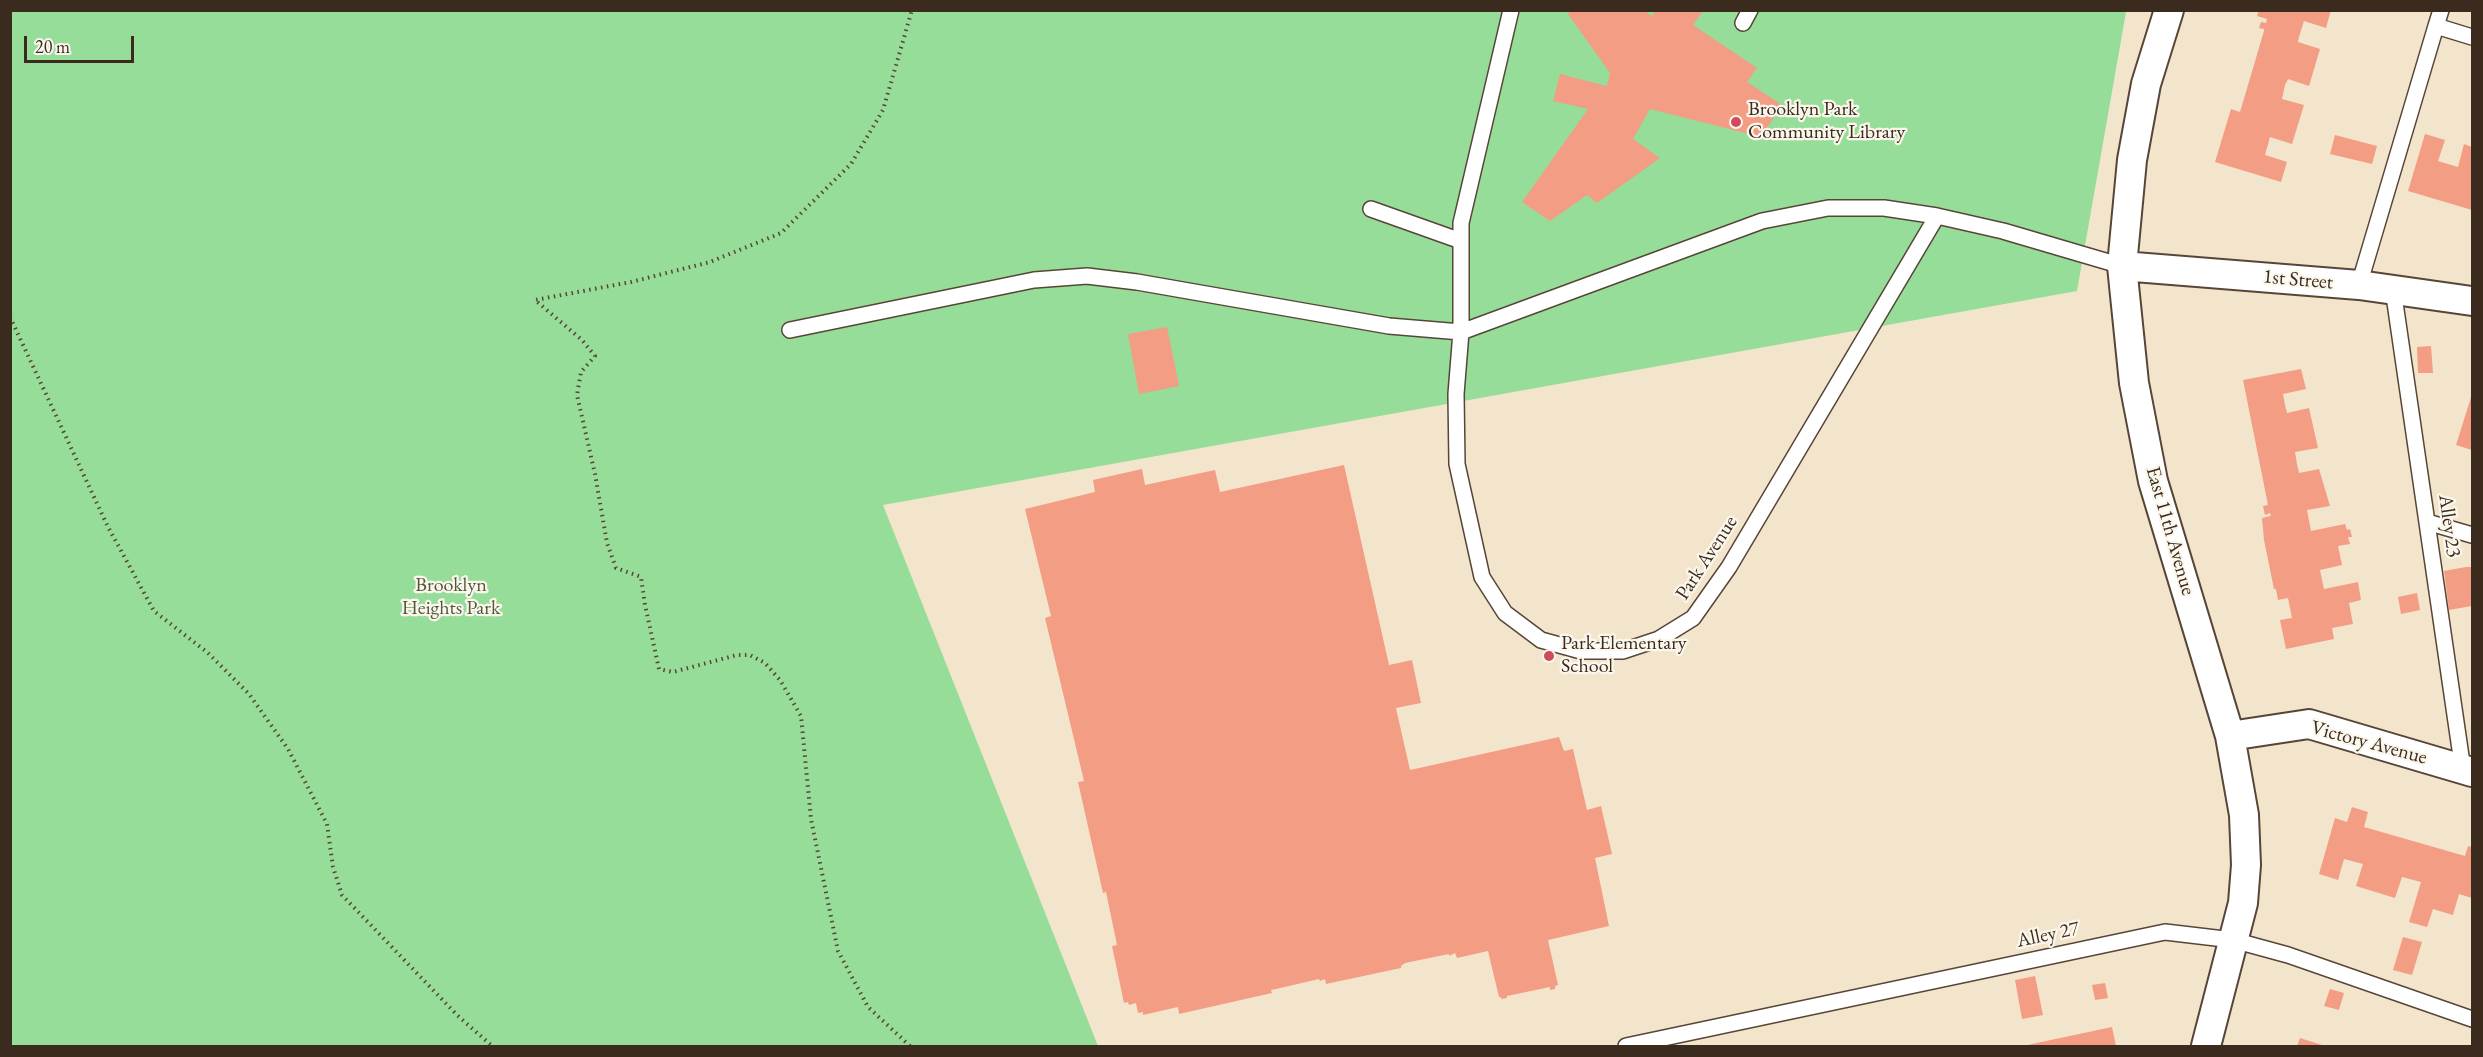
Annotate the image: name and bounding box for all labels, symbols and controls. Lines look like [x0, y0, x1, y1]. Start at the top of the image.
scale bar [27, 24, 136, 62]
text: 20 m [35, 35, 70, 58]
place label: Brooklyn Park Community Library [1748, 98, 1905, 145]
marker: Brooklyn Park Community Library [1729, 115, 1743, 129]
street label: 1st Street [2262, 265, 2334, 295]
street label: East 11th Avenue [2140, 464, 2200, 598]
street label: Alley 23 [2433, 493, 2465, 559]
street label: Park Avenue [1671, 511, 1743, 605]
park label: Brooklyn Heights Park [402, 574, 500, 621]
place label: Park Elementary School [1561, 632, 1687, 679]
marker: Park Elementary School [1542, 649, 1556, 663]
street label: Victory Avenue [2308, 716, 2430, 770]
street label: Alley 27 [2015, 917, 2081, 953]

